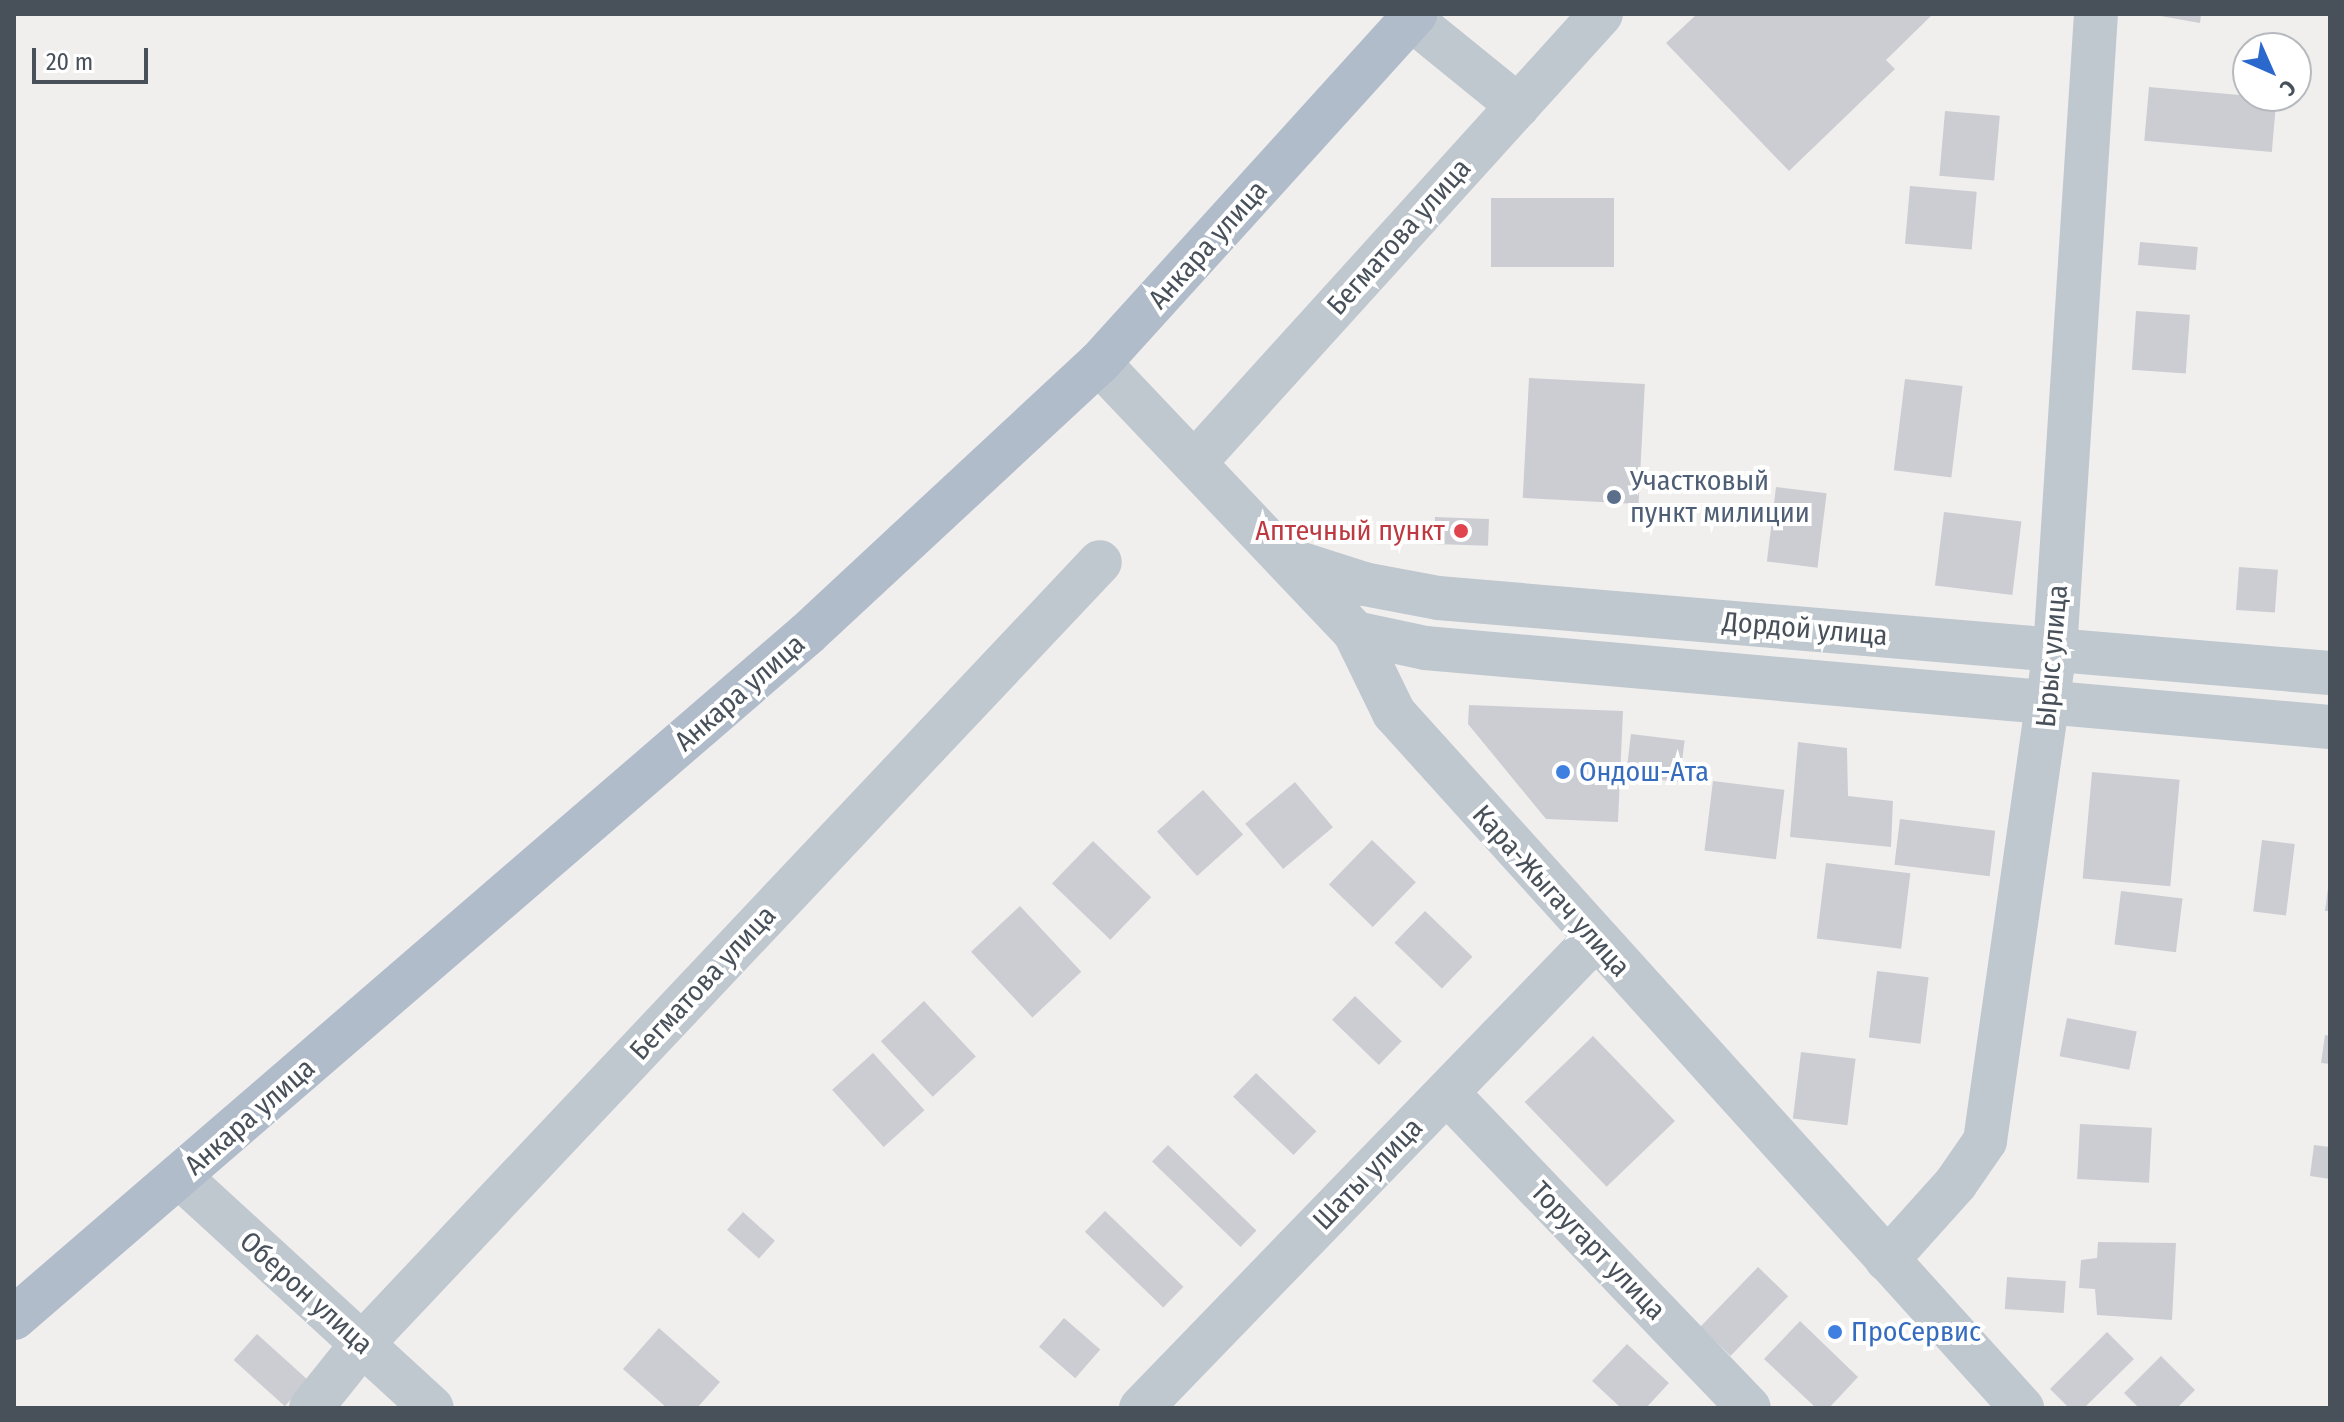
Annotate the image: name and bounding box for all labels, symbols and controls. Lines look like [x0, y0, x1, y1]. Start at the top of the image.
scale bar [36, 32, 152, 82]
north arrow [2232, 32, 2312, 112]
text: 20 m [46, 48, 93, 76]
text: С [2274, 74, 2302, 102]
street label: Бегматова улица [1320, 152, 1478, 322]
street label: Анкара улица [1142, 174, 1274, 316]
place label: Участковый пункт милиции [1630, 464, 1810, 530]
marker: Участковый пункт милиции [1605, 488, 1623, 506]
place label: Аптечный пункт [1255, 514, 1445, 548]
marker: Аптечный пункт [1452, 522, 1470, 540]
street label: Ырыс улица [2029, 583, 2075, 729]
street label: Дордой улица [1721, 605, 1889, 653]
street label: Анкара улица [668, 627, 812, 759]
place label: Ондош-Ата [1579, 755, 1709, 789]
marker: Ондош-Ата [1554, 763, 1572, 781]
street label: Кара-Жыгач улица [1465, 798, 1637, 984]
street label: Бегматова улица [623, 899, 783, 1067]
street label: Анкара улица [178, 1051, 322, 1183]
street label: Шаты улица [1306, 1111, 1430, 1237]
street label: Торугарт улица [1524, 1175, 1672, 1327]
street label: Оберон улица [233, 1225, 379, 1361]
place label: ПроСервис [1851, 1315, 1981, 1349]
marker: ПроСервис [1826, 1323, 1844, 1341]

